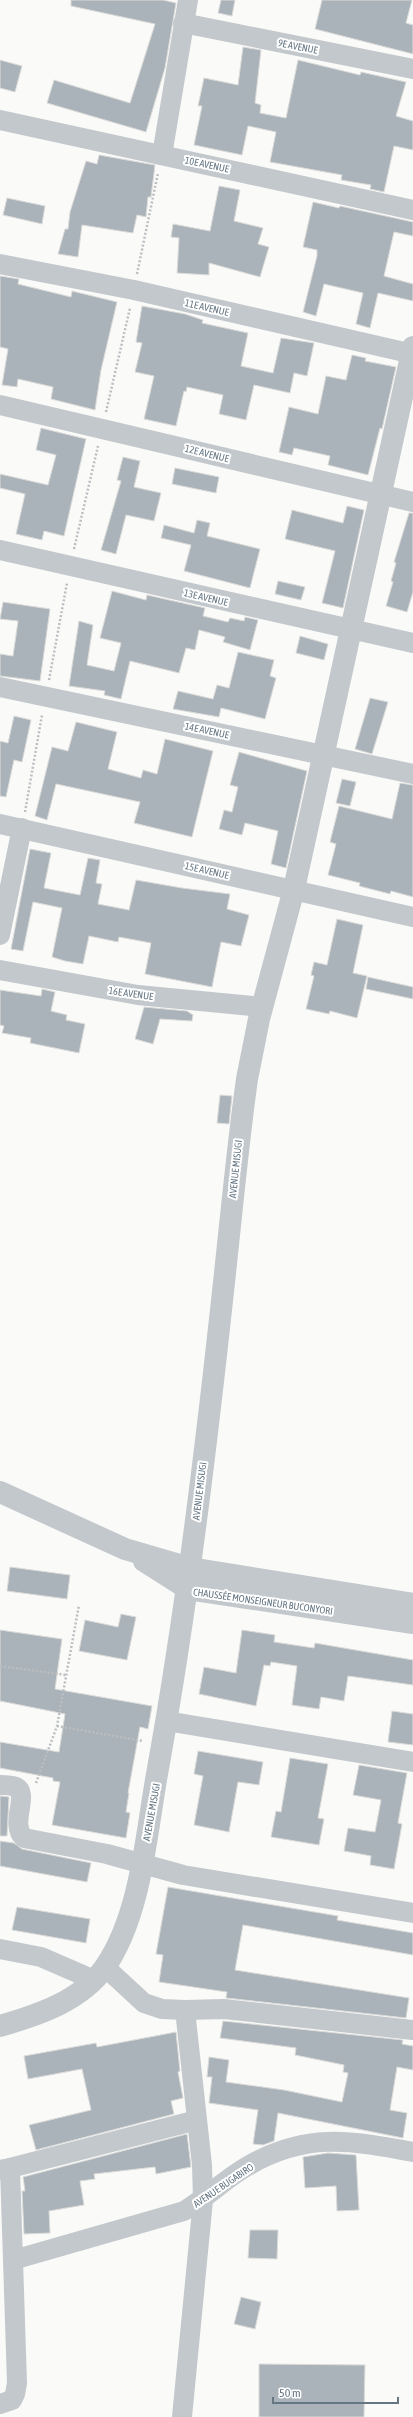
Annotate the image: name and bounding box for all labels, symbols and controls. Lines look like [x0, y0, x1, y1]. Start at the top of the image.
street label: 9E AVENUE [277, 37, 319, 56]
street label: 10E AVENUE [184, 154, 231, 175]
street label: 11E AVENUE [184, 297, 231, 318]
street label: 12E AVENUE [184, 443, 231, 464]
street label: 13E AVENUE [183, 587, 230, 608]
street label: 14E AVENUE [184, 720, 231, 741]
street label: 15E AVENUE [184, 860, 231, 881]
street label: 16E AVENUE [108, 985, 155, 1002]
street label: AVENUE MISUGI [227, 1139, 244, 1199]
street label: AVENUE MISUGI [190, 1461, 209, 1521]
street label: CHAUSSÉE MONSEIGNEUR BUCONYORI [192, 1586, 333, 1617]
street label: AVENUE MISUGI [141, 1782, 162, 1842]
street label: AVENUE BUGABIRO [191, 2161, 256, 2210]
scale bar [273, 2379, 398, 2405]
text: 50 m [279, 2386, 301, 2400]

